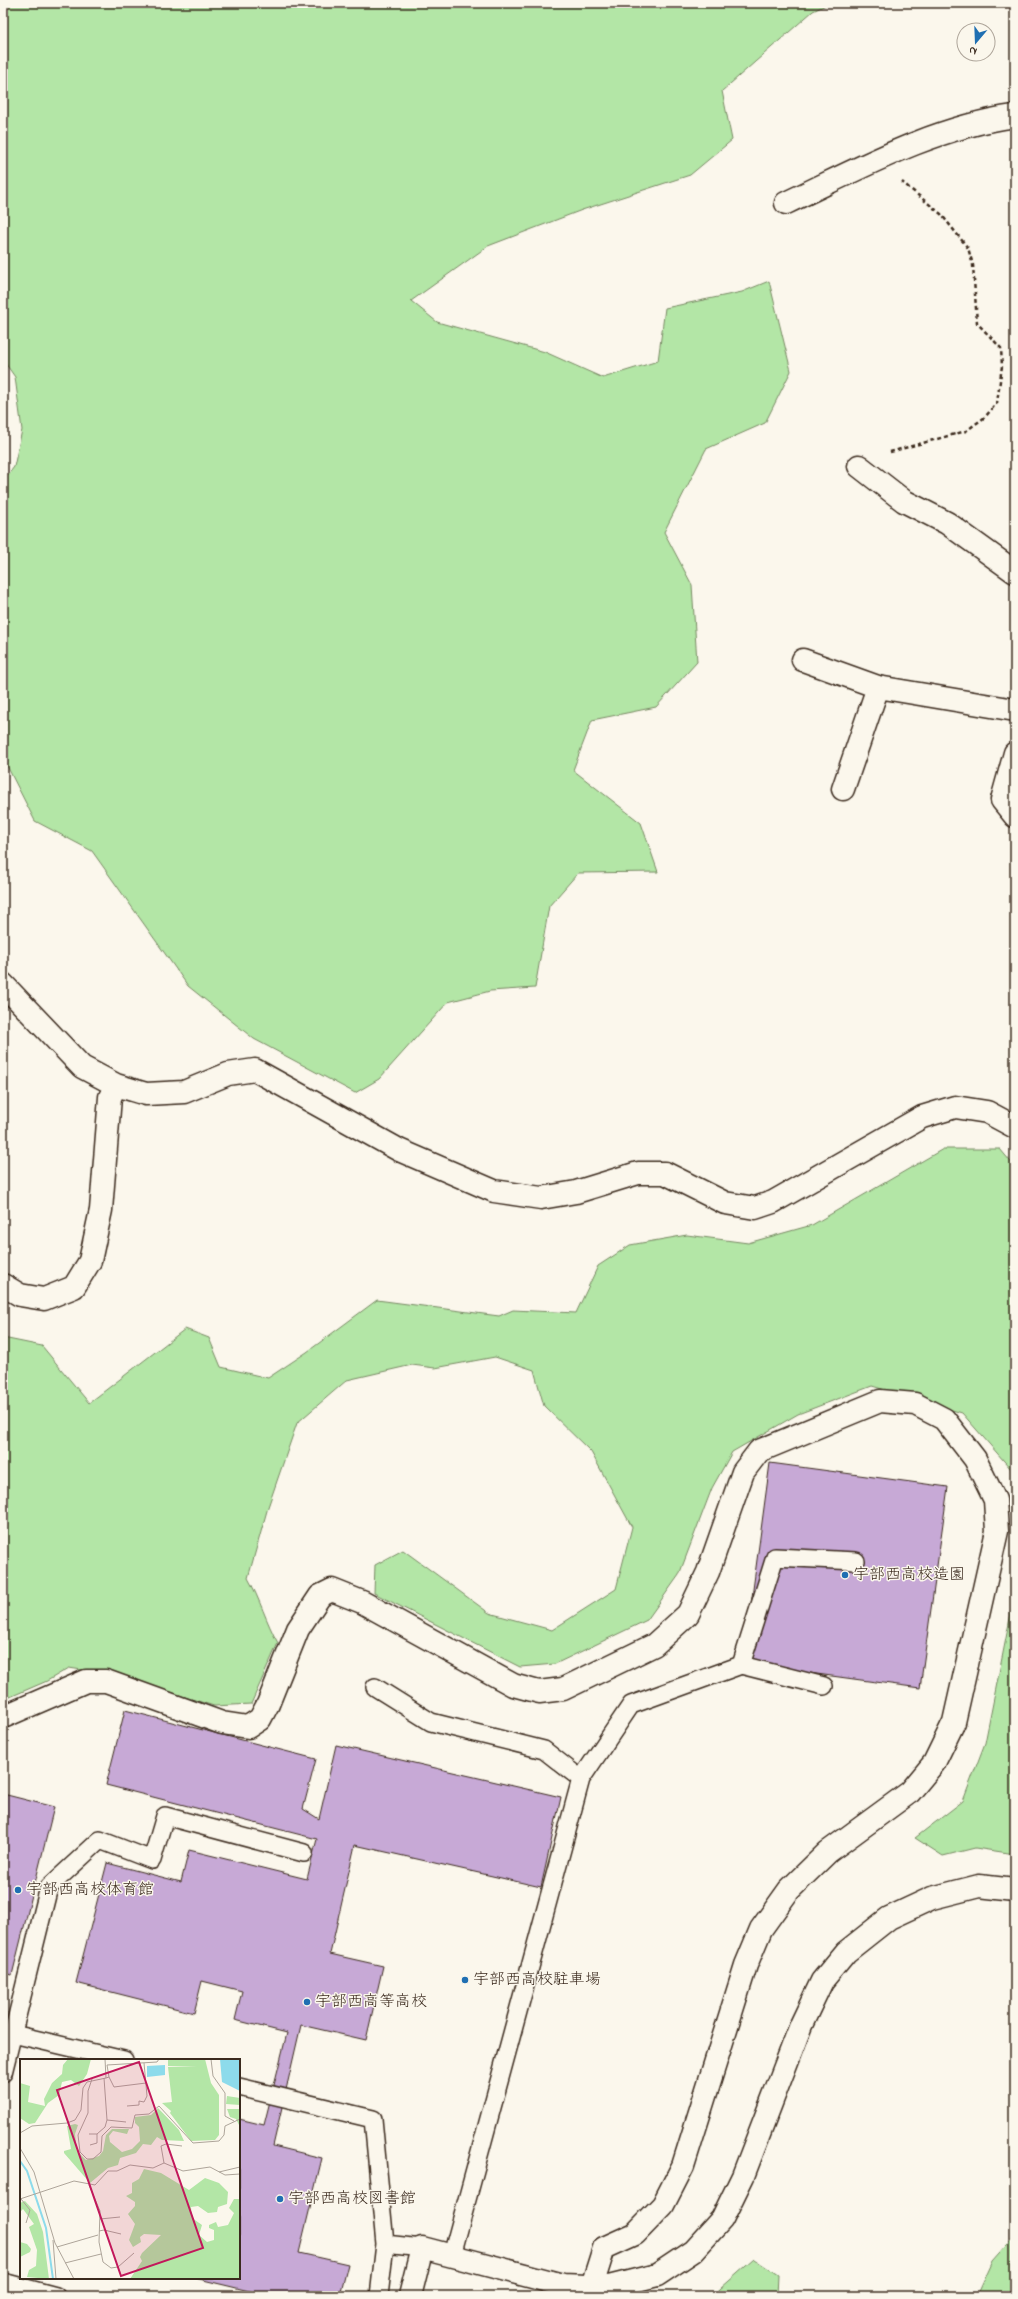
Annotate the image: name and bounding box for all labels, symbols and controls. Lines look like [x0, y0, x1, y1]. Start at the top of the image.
north arrow [956, 22, 996, 62]
text: N [967, 42, 979, 59]
place label: 宇部西高校造園 [853, 1563, 965, 1587]
marker: 宇部西高校造園 [840, 1570, 850, 1580]
place label: 宇部西高校体育館 [26, 1878, 154, 1902]
marker: 宇部西高校体育館 [13, 1885, 23, 1895]
place label: 宇部西高校駐車場 [473, 1968, 601, 1992]
marker: 宇部西高校駐車場 [460, 1975, 470, 1985]
place label: 宇部西高等高校 [315, 1990, 427, 2014]
marker: 宇部西高等高校 [302, 1997, 312, 2007]
inset map [20, 2059, 240, 2279]
place label: 宇部西高校図書館 [288, 2187, 416, 2211]
marker: 宇部西高校図書館 [275, 2194, 285, 2204]

